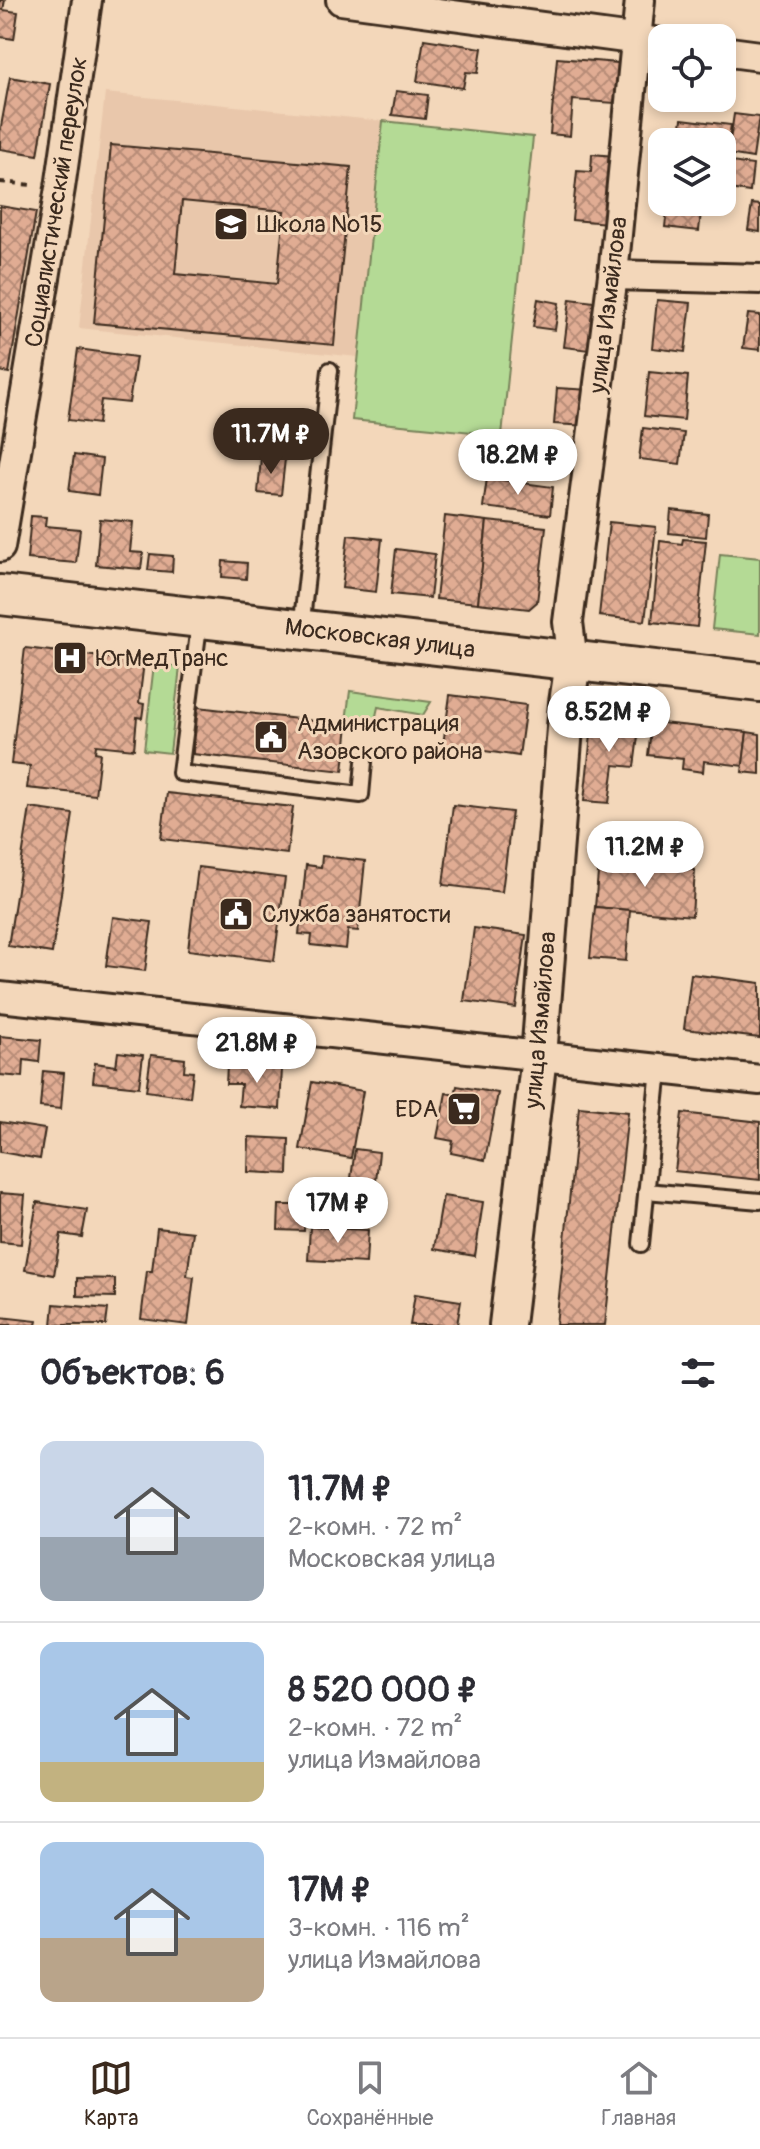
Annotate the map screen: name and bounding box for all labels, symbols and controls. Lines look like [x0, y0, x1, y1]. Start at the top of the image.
map controls [648, 24, 736, 216]
button: locate [648, 24, 736, 112]
street label: Социалистический переулок [19, 55, 94, 349]
button: layers [648, 128, 736, 216]
school or university icon: Школа №15 [212, 205, 250, 243]
place label: Школа №15 [257, 210, 382, 239]
street label: улица Измайлова [583, 215, 634, 396]
pin: 11.7M ₽ [197, 408, 345, 476]
text: 11.7M ₽ [231, 418, 311, 450]
pin: 18.2M ₽ [444, 429, 592, 497]
text: 18.2M ₽ [476, 439, 560, 471]
street label: Московская улица [283, 612, 477, 665]
hospital icon: ЮгМедТранс [51, 639, 89, 677]
place label: ЮгМедТранс [96, 644, 228, 673]
pin: 8.52M ₽ [535, 686, 683, 754]
text: 8.52M ₽ [565, 696, 653, 728]
place label: Администрация Азовского района [297, 709, 483, 766]
public building icon: Администрация Азовского района [252, 718, 290, 756]
pin: 11.2M ₽ [571, 821, 719, 889]
text: 11.2M ₽ [605, 831, 685, 863]
public building icon: Служба занятости [217, 895, 255, 933]
place label: Служба занятости [262, 900, 451, 929]
street label: улица Измайлова [518, 930, 563, 1111]
pin: 21.8M ₽ [183, 1017, 331, 1085]
text: 21.8M ₽ [215, 1027, 299, 1059]
supermarket icon: EDA [445, 1090, 483, 1128]
place label: EDA [395, 1095, 438, 1124]
pin: 17M ₽ [282, 1177, 394, 1245]
text: 17M ₽ [306, 1187, 370, 1219]
icon: filters [676, 1351, 720, 1395]
text: Объектов: 6 [40, 1352, 225, 1395]
text: 11.7M ₽ [288, 1468, 392, 1511]
icon: home [104, 1473, 200, 1569]
text: 2-комн. · 72 m² [288, 1511, 462, 1543]
text: Московская улица [288, 1543, 495, 1575]
text: 8 520 000 ₽ [288, 1669, 478, 1712]
icon: home [104, 1674, 200, 1770]
text: 2-комн. · 72 m² [288, 1712, 462, 1744]
text: улица Измайлова [288, 1744, 481, 1776]
text: 17M ₽ [288, 1869, 372, 1912]
icon: home [104, 1874, 200, 1970]
text: 3-комн. · 116 m² [288, 1912, 470, 1944]
text: улица Измайлова [288, 1944, 481, 1976]
tab: Карта [84, 2056, 139, 2132]
tab: Сохранённые [306, 2056, 433, 2132]
tab: Главная [601, 2056, 676, 2132]

